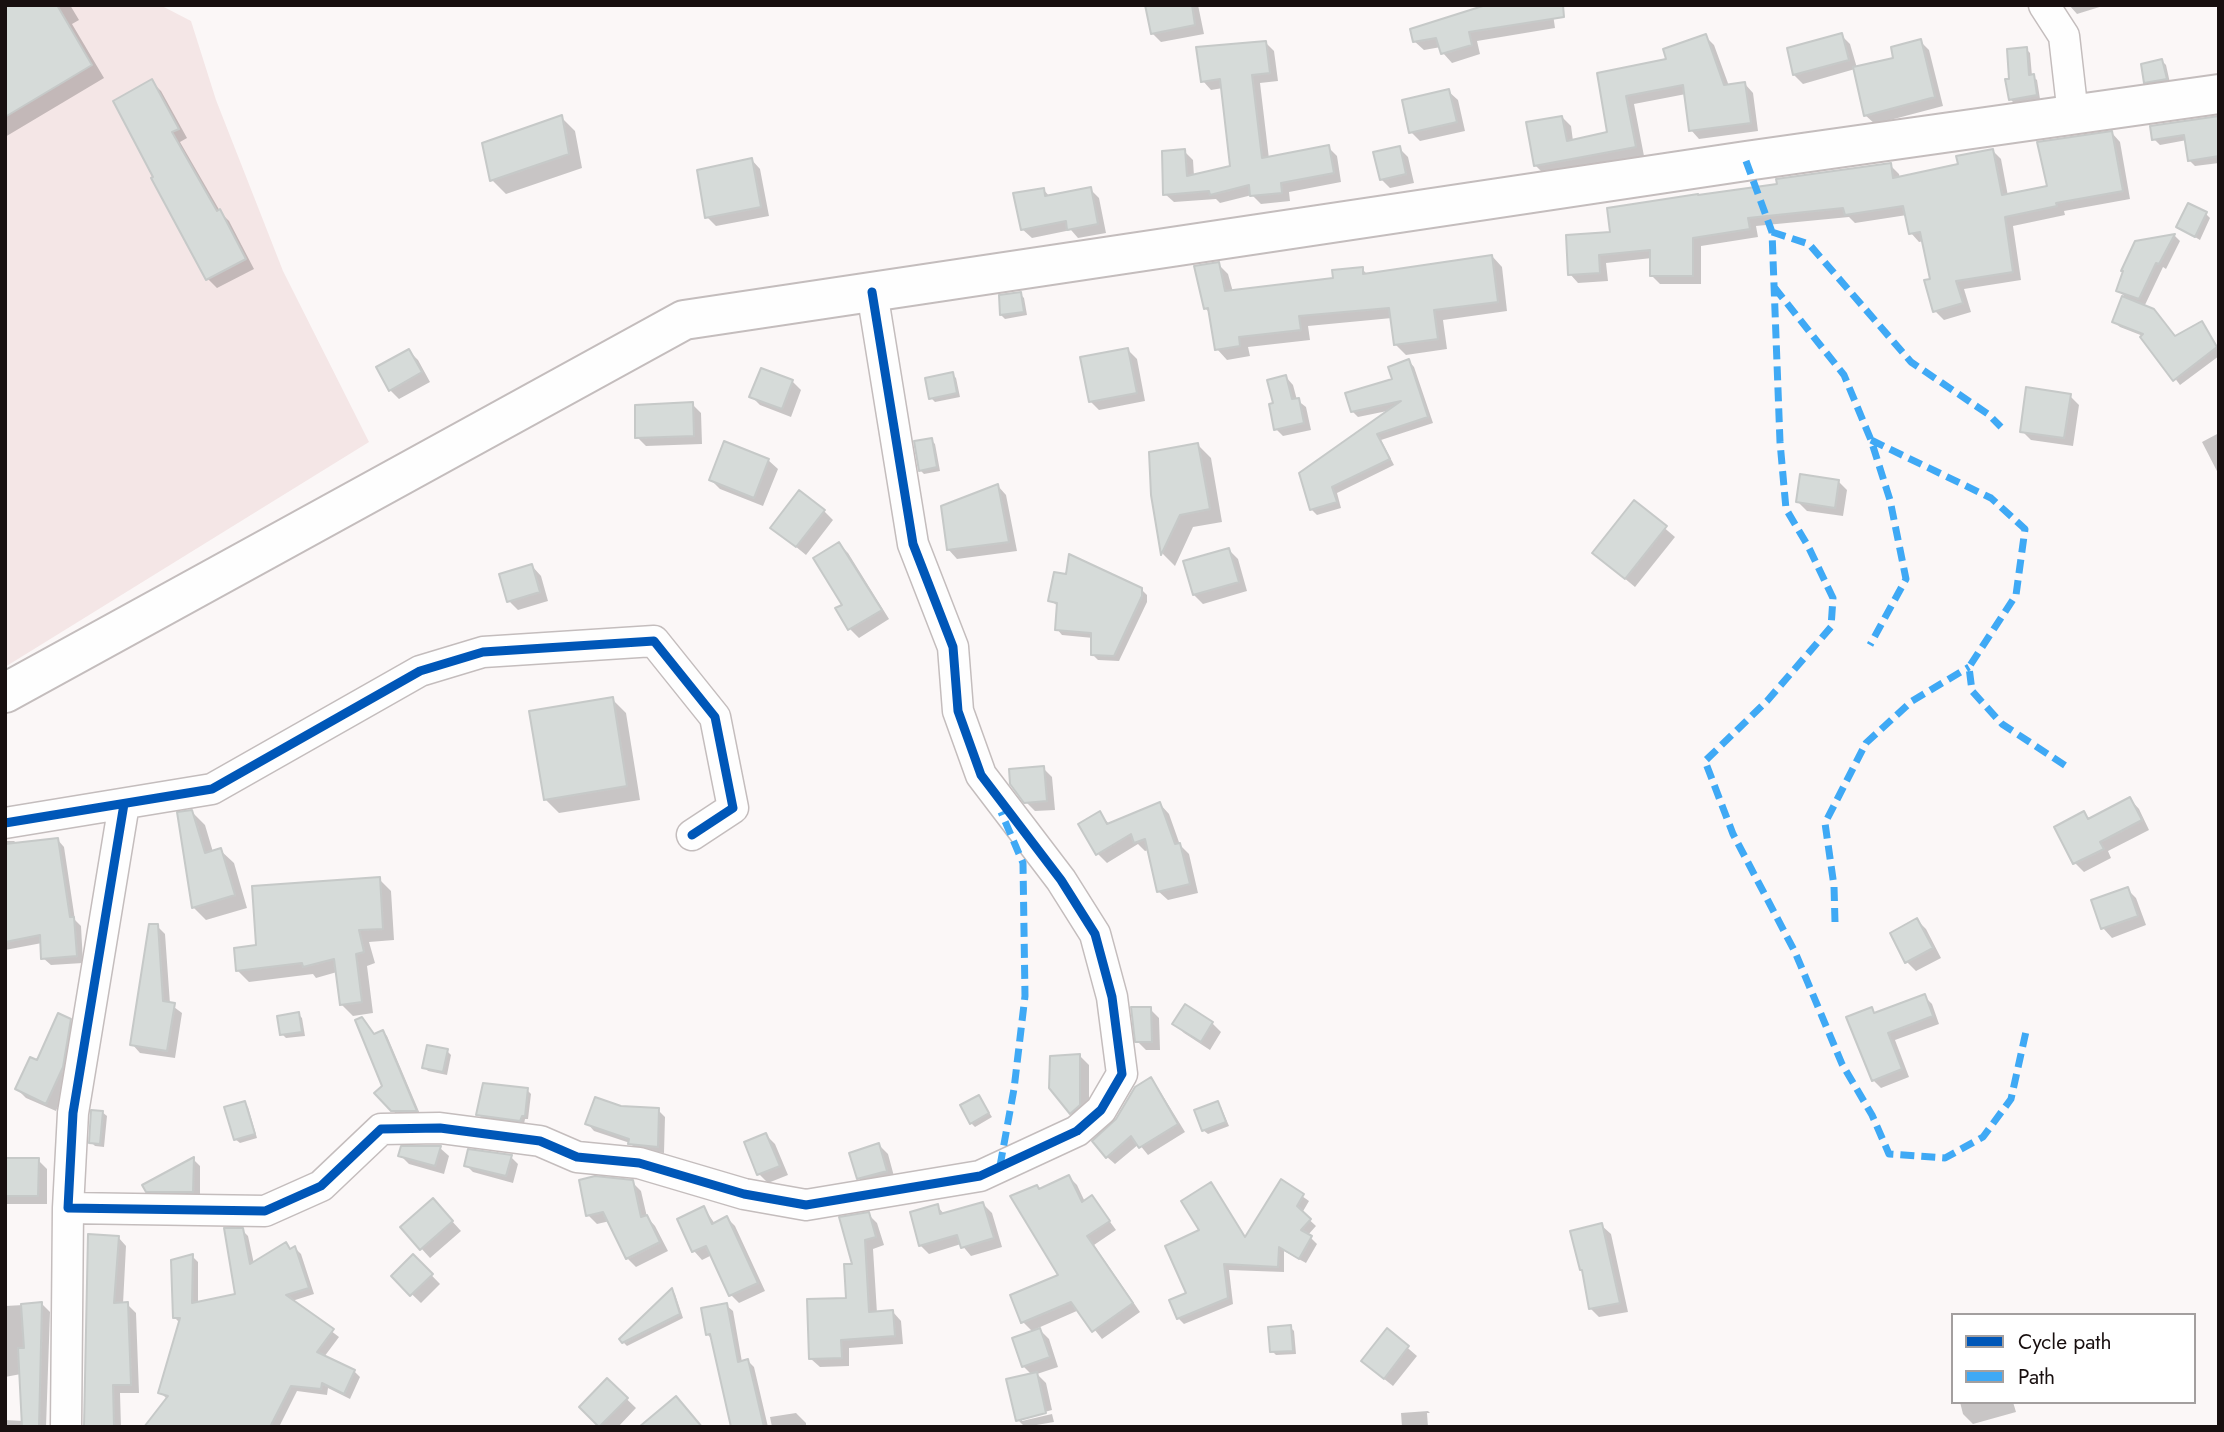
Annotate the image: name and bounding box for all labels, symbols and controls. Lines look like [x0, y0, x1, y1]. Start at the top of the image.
legend [1951, 1313, 2196, 1404]
text: Cycle path [2018, 1327, 2111, 1357]
text: Path [2018, 1362, 2055, 1392]

